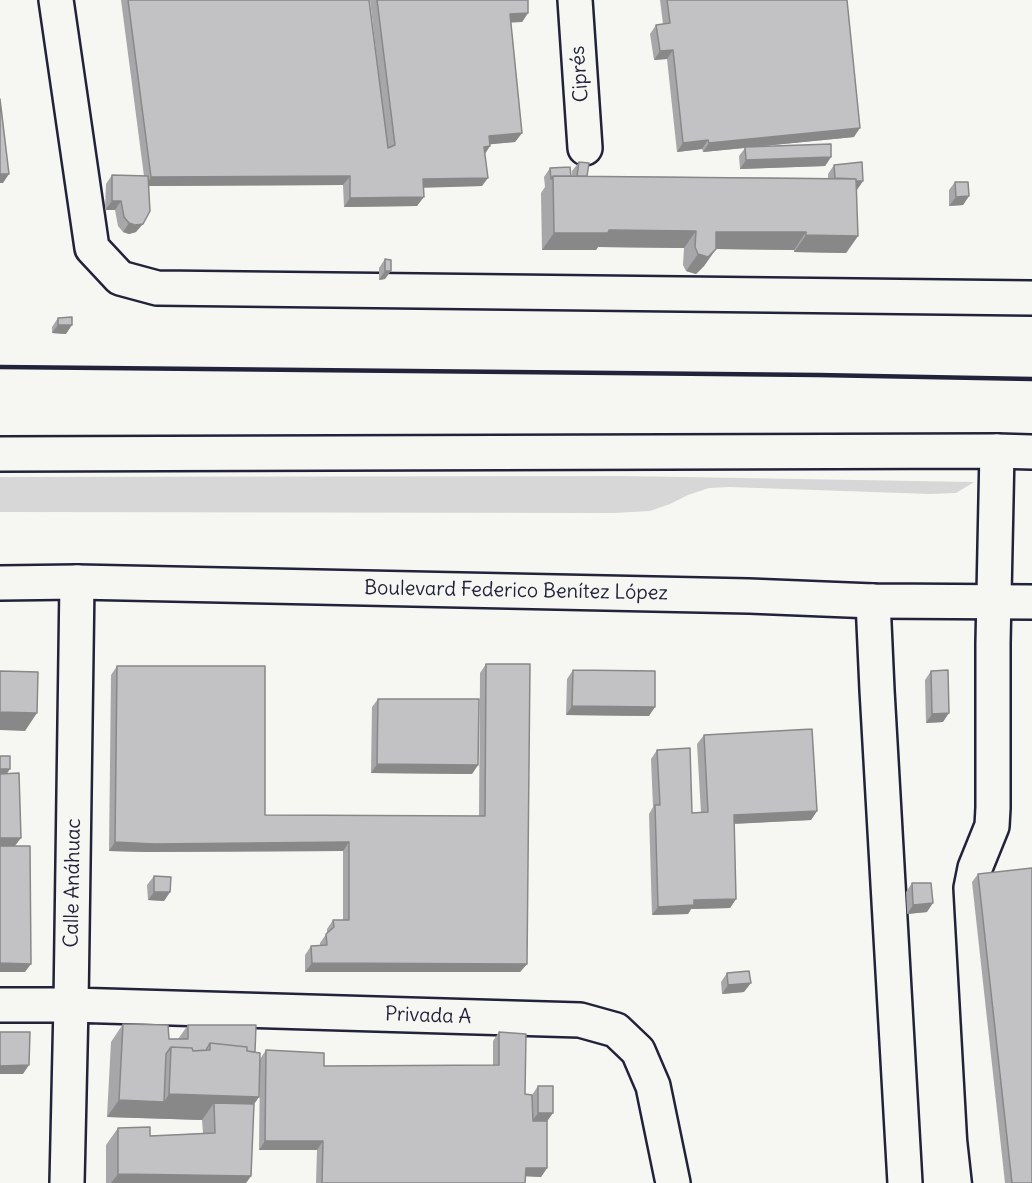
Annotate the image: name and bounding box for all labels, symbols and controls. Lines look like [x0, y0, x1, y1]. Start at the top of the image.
street label: Ciprés [566, 45, 594, 103]
street label: Boulevard Federico Benítez López [364, 576, 668, 606]
street label: Calle Anáhuac [60, 818, 86, 948]
street label: Privada A [384, 1003, 472, 1029]

